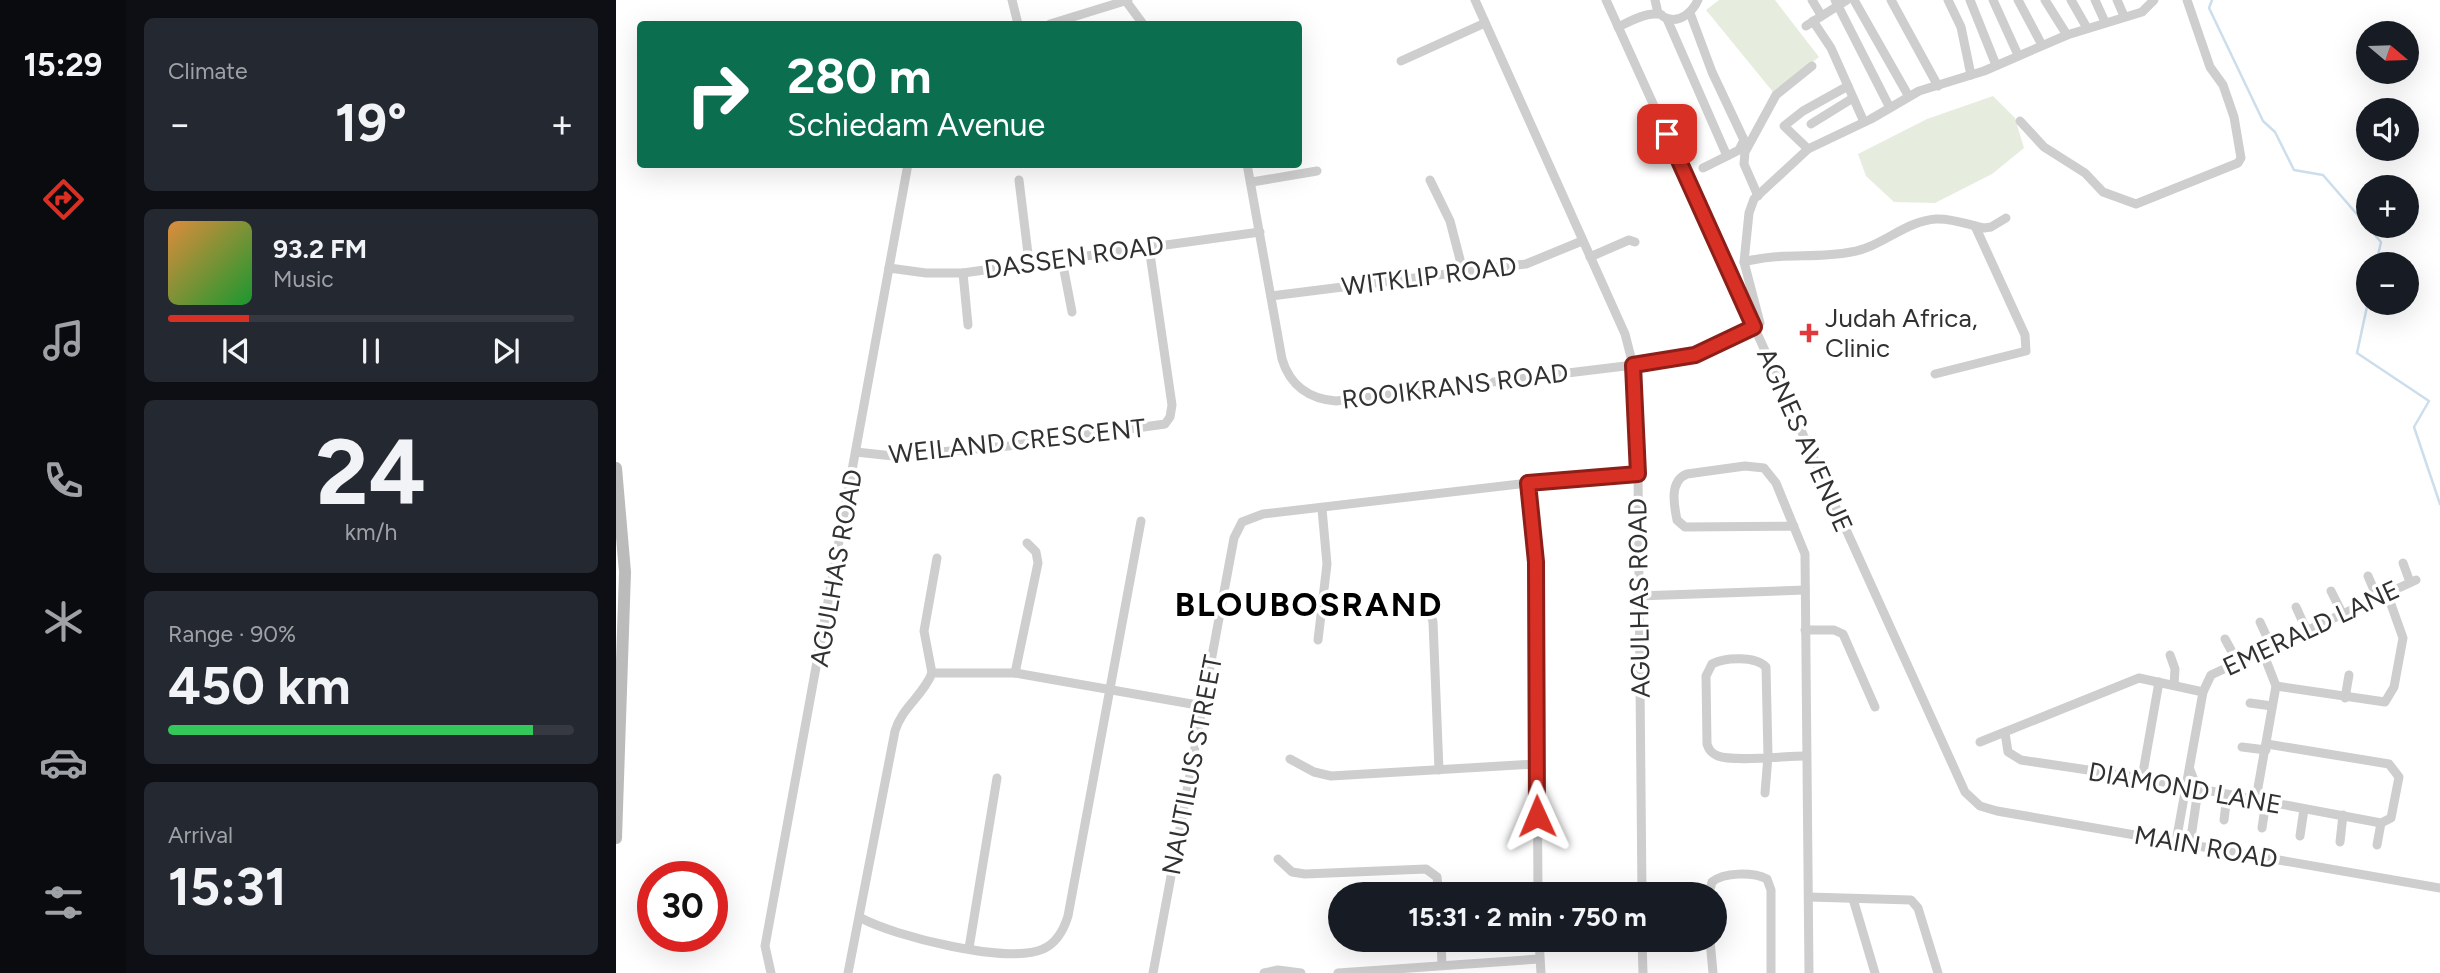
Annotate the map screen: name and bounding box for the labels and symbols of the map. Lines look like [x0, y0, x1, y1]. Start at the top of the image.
north arrow [2356, 21, 2418, 84]
pin [1637, 104, 1697, 164]
street label: DASSEN ROAD [982, 229, 1166, 285]
street label: WITKLIP ROAD [1340, 249, 1518, 303]
place label: Judah Africa, Clinic [1825, 302, 1978, 364]
marker: Judah Africa, Clinic [1799, 323, 1819, 343]
street label: AGNES AVENUE [1750, 343, 1860, 537]
street label: ROOIKRANS ROAD [1340, 356, 1570, 416]
street label: WEILAND CRESCENT [887, 412, 1148, 470]
street label: AGULHAS ROAD [803, 467, 869, 669]
street label: AGULHAS ROAD [1621, 498, 1657, 698]
street label: EMERALD LANE [2218, 573, 2404, 683]
district label: BLOUBOSRAND [1175, 585, 1443, 624]
street label: NAUTILUS STREET [1155, 652, 1229, 878]
street label: DIAMOND LANE [2086, 755, 2284, 821]
position arrow [1500, 779, 1574, 853]
street label: MAIN ROAD [2132, 819, 2280, 875]
speed limit sign: 30 [637, 861, 728, 952]

